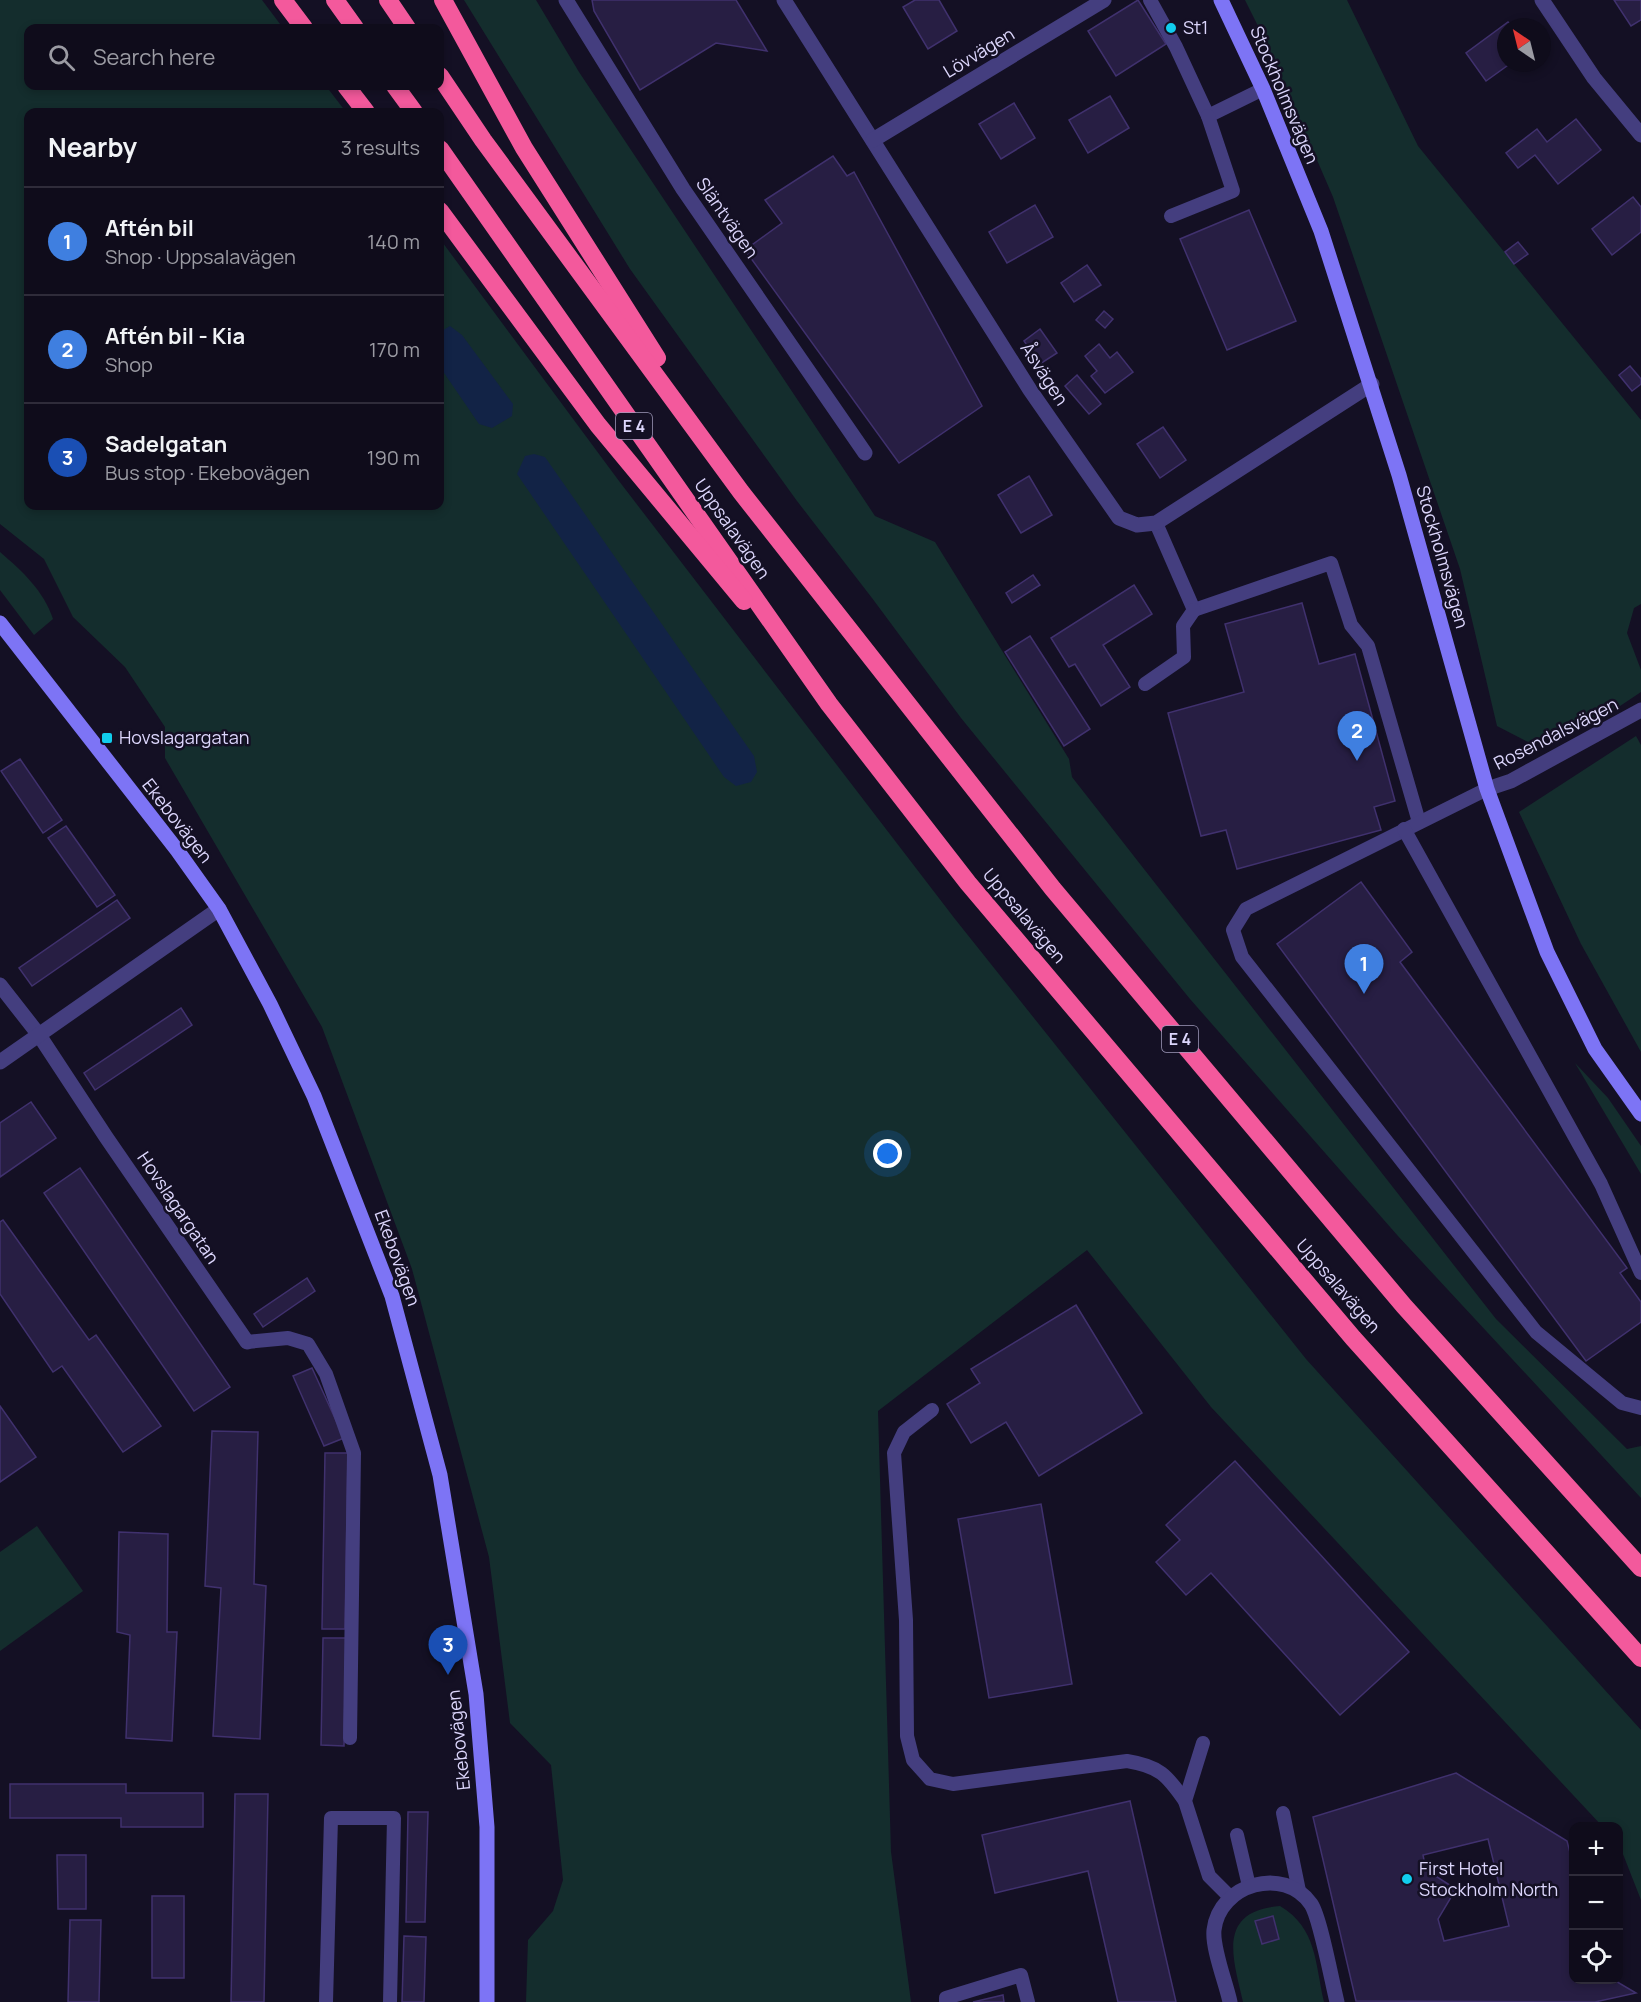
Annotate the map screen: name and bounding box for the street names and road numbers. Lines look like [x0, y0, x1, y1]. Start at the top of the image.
street label: Lövvägen [939, 22, 1018, 83]
street label: Stockholmsvägen [1245, 22, 1325, 167]
street label: Släntvägen [691, 172, 764, 263]
street label: Åsvägen [1016, 337, 1074, 410]
road number: E 4 [616, 413, 652, 439]
street label: Uppsalavägen [689, 473, 776, 583]
street label: Stockholmsvägen [1411, 482, 1475, 631]
street label: Rosendalsvägen [1489, 691, 1622, 775]
street label: Ekebovägen [137, 773, 218, 867]
street label: Uppsalavägen [978, 863, 1072, 968]
road number: E 4 [1162, 1026, 1198, 1052]
street label: Hovslagargatan [132, 1147, 225, 1268]
street label: Ekebovägen [369, 1206, 426, 1309]
street label: Uppsalavägen [1291, 1233, 1386, 1338]
street label: Ekebovägen [441, 1689, 475, 1791]

